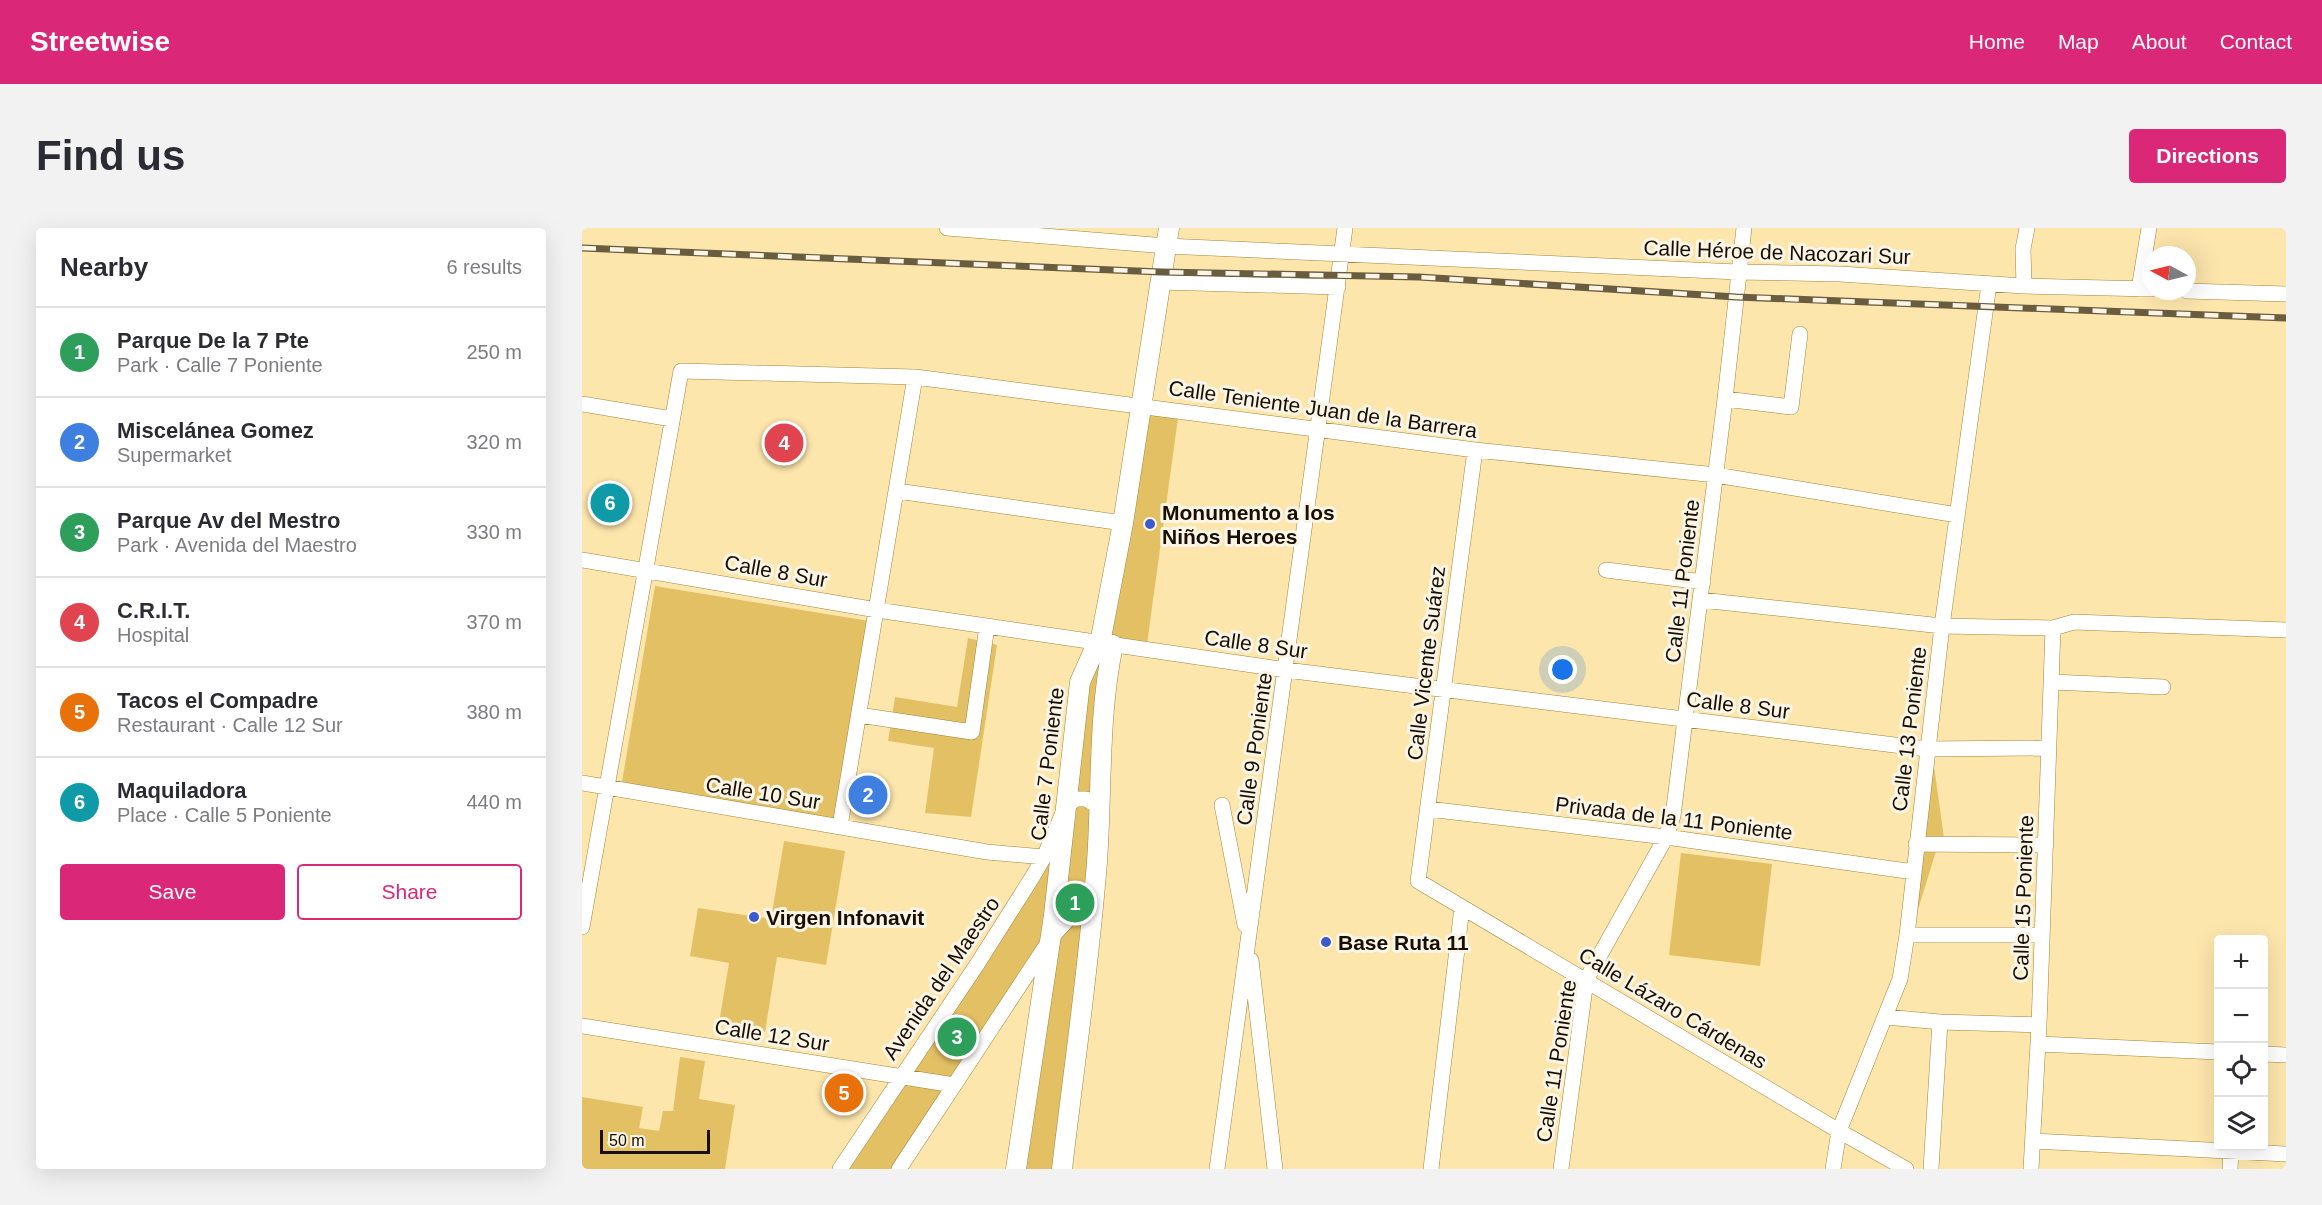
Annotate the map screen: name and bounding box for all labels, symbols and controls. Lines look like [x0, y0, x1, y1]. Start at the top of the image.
text: Streetwise [30, 26, 170, 57]
text: Home [1969, 30, 2025, 53]
text: Map [2058, 30, 2099, 53]
text: About [2132, 30, 2187, 53]
text: Contact [2220, 30, 2292, 53]
button: Directions [2129, 129, 2286, 183]
text: Find us [36, 132, 185, 179]
street label: Calle Héroe de Nacozari Sur [1643, 236, 1911, 268]
north arrow [2142, 246, 2196, 300]
text: Nearby [60, 252, 148, 282]
text: 6 results [446, 256, 522, 278]
text: Parque De la 7 Pte [117, 328, 309, 353]
text: 1 [74, 341, 85, 363]
text: 250 m [466, 341, 522, 363]
text: Park · Calle 7 Poniente [117, 354, 323, 376]
street label: Calle Teniente Juan de la Barrera [1167, 376, 1479, 442]
text: Miscelánea Gomez [117, 418, 314, 443]
pin: 4 [764, 420, 804, 466]
text: 2 [74, 431, 85, 453]
text: 320 m [466, 431, 522, 453]
text: Supermarket [117, 444, 232, 466]
pin: 6 [591, 480, 630, 526]
street label: Calle 11 Poniente [1661, 498, 1703, 664]
place label: Monumento a los Niños Heroes [1162, 501, 1335, 548]
text: Parque Av del Mestro [117, 508, 340, 533]
marker: Monumento a los Niños Heroes [1143, 517, 1157, 531]
text: 3 [74, 521, 85, 543]
text: 330 m [466, 521, 522, 543]
text: Park · Avenida del Maestro [117, 534, 357, 556]
street label: Calle 8 Sur [723, 551, 829, 591]
street label: Calle Vicente Suárez [1403, 564, 1449, 762]
text: C.R.I.T. [117, 598, 190, 623]
text: 4 [74, 611, 85, 633]
text: 370 m [466, 611, 522, 633]
text: Hospital [117, 624, 189, 646]
street label: Calle 8 Sur [1203, 625, 1309, 663]
street label: Calle 13 Poniente [1887, 645, 1931, 813]
your location [1548, 655, 1577, 684]
street label: Calle 9 Poniente [1232, 671, 1276, 827]
street label: Calle 7 Poniente [1026, 686, 1068, 842]
street label: Calle 8 Sur [1685, 687, 1791, 723]
text: Tacos el Compadre [117, 688, 318, 713]
text: 5 [74, 701, 85, 723]
text: 380 m [466, 701, 522, 723]
text: Restaurant · Calle 12 Sur [117, 714, 343, 736]
pin: 2 [848, 772, 888, 818]
street label: Calle 10 Sur [704, 773, 822, 813]
text: Maquiladora [117, 778, 247, 803]
text: 6 [74, 791, 85, 813]
text: 440 m [466, 791, 522, 813]
street label: Privada de la 11 Poniente [1554, 792, 1794, 844]
text: Place · Calle 5 Poniente [117, 804, 332, 826]
street label: Calle 15 Poniente [2009, 815, 2037, 981]
button: Save [60, 864, 285, 920]
button: Share [297, 864, 522, 920]
pin: 1 [1056, 880, 1094, 926]
street label: Avenida del Maestro [878, 892, 1004, 1064]
place label: Virgen Infonavit [766, 906, 924, 929]
marker: Virgen Infonavit [747, 910, 761, 924]
place label: Base Ruta 11 [1338, 931, 1469, 954]
marker: Base Ruta 11 [1319, 935, 1333, 949]
map controls [2214, 935, 2268, 1151]
button: + [2214, 935, 2268, 989]
street label: Calle Lázaro Cárdenas [1575, 943, 1771, 1073]
street label: Calle 11 Poniente [1532, 978, 1580, 1144]
button: − [2214, 989, 2268, 1043]
pin: 3 [938, 1014, 976, 1060]
street label: Calle 12 Sur [713, 1015, 831, 1055]
button: locate [2214, 1043, 2268, 1097]
pin: 5 [824, 1070, 864, 1116]
button: layers [2214, 1097, 2268, 1151]
scale bar [600, 1127, 710, 1154]
text: 50 m [609, 1132, 645, 1149]

